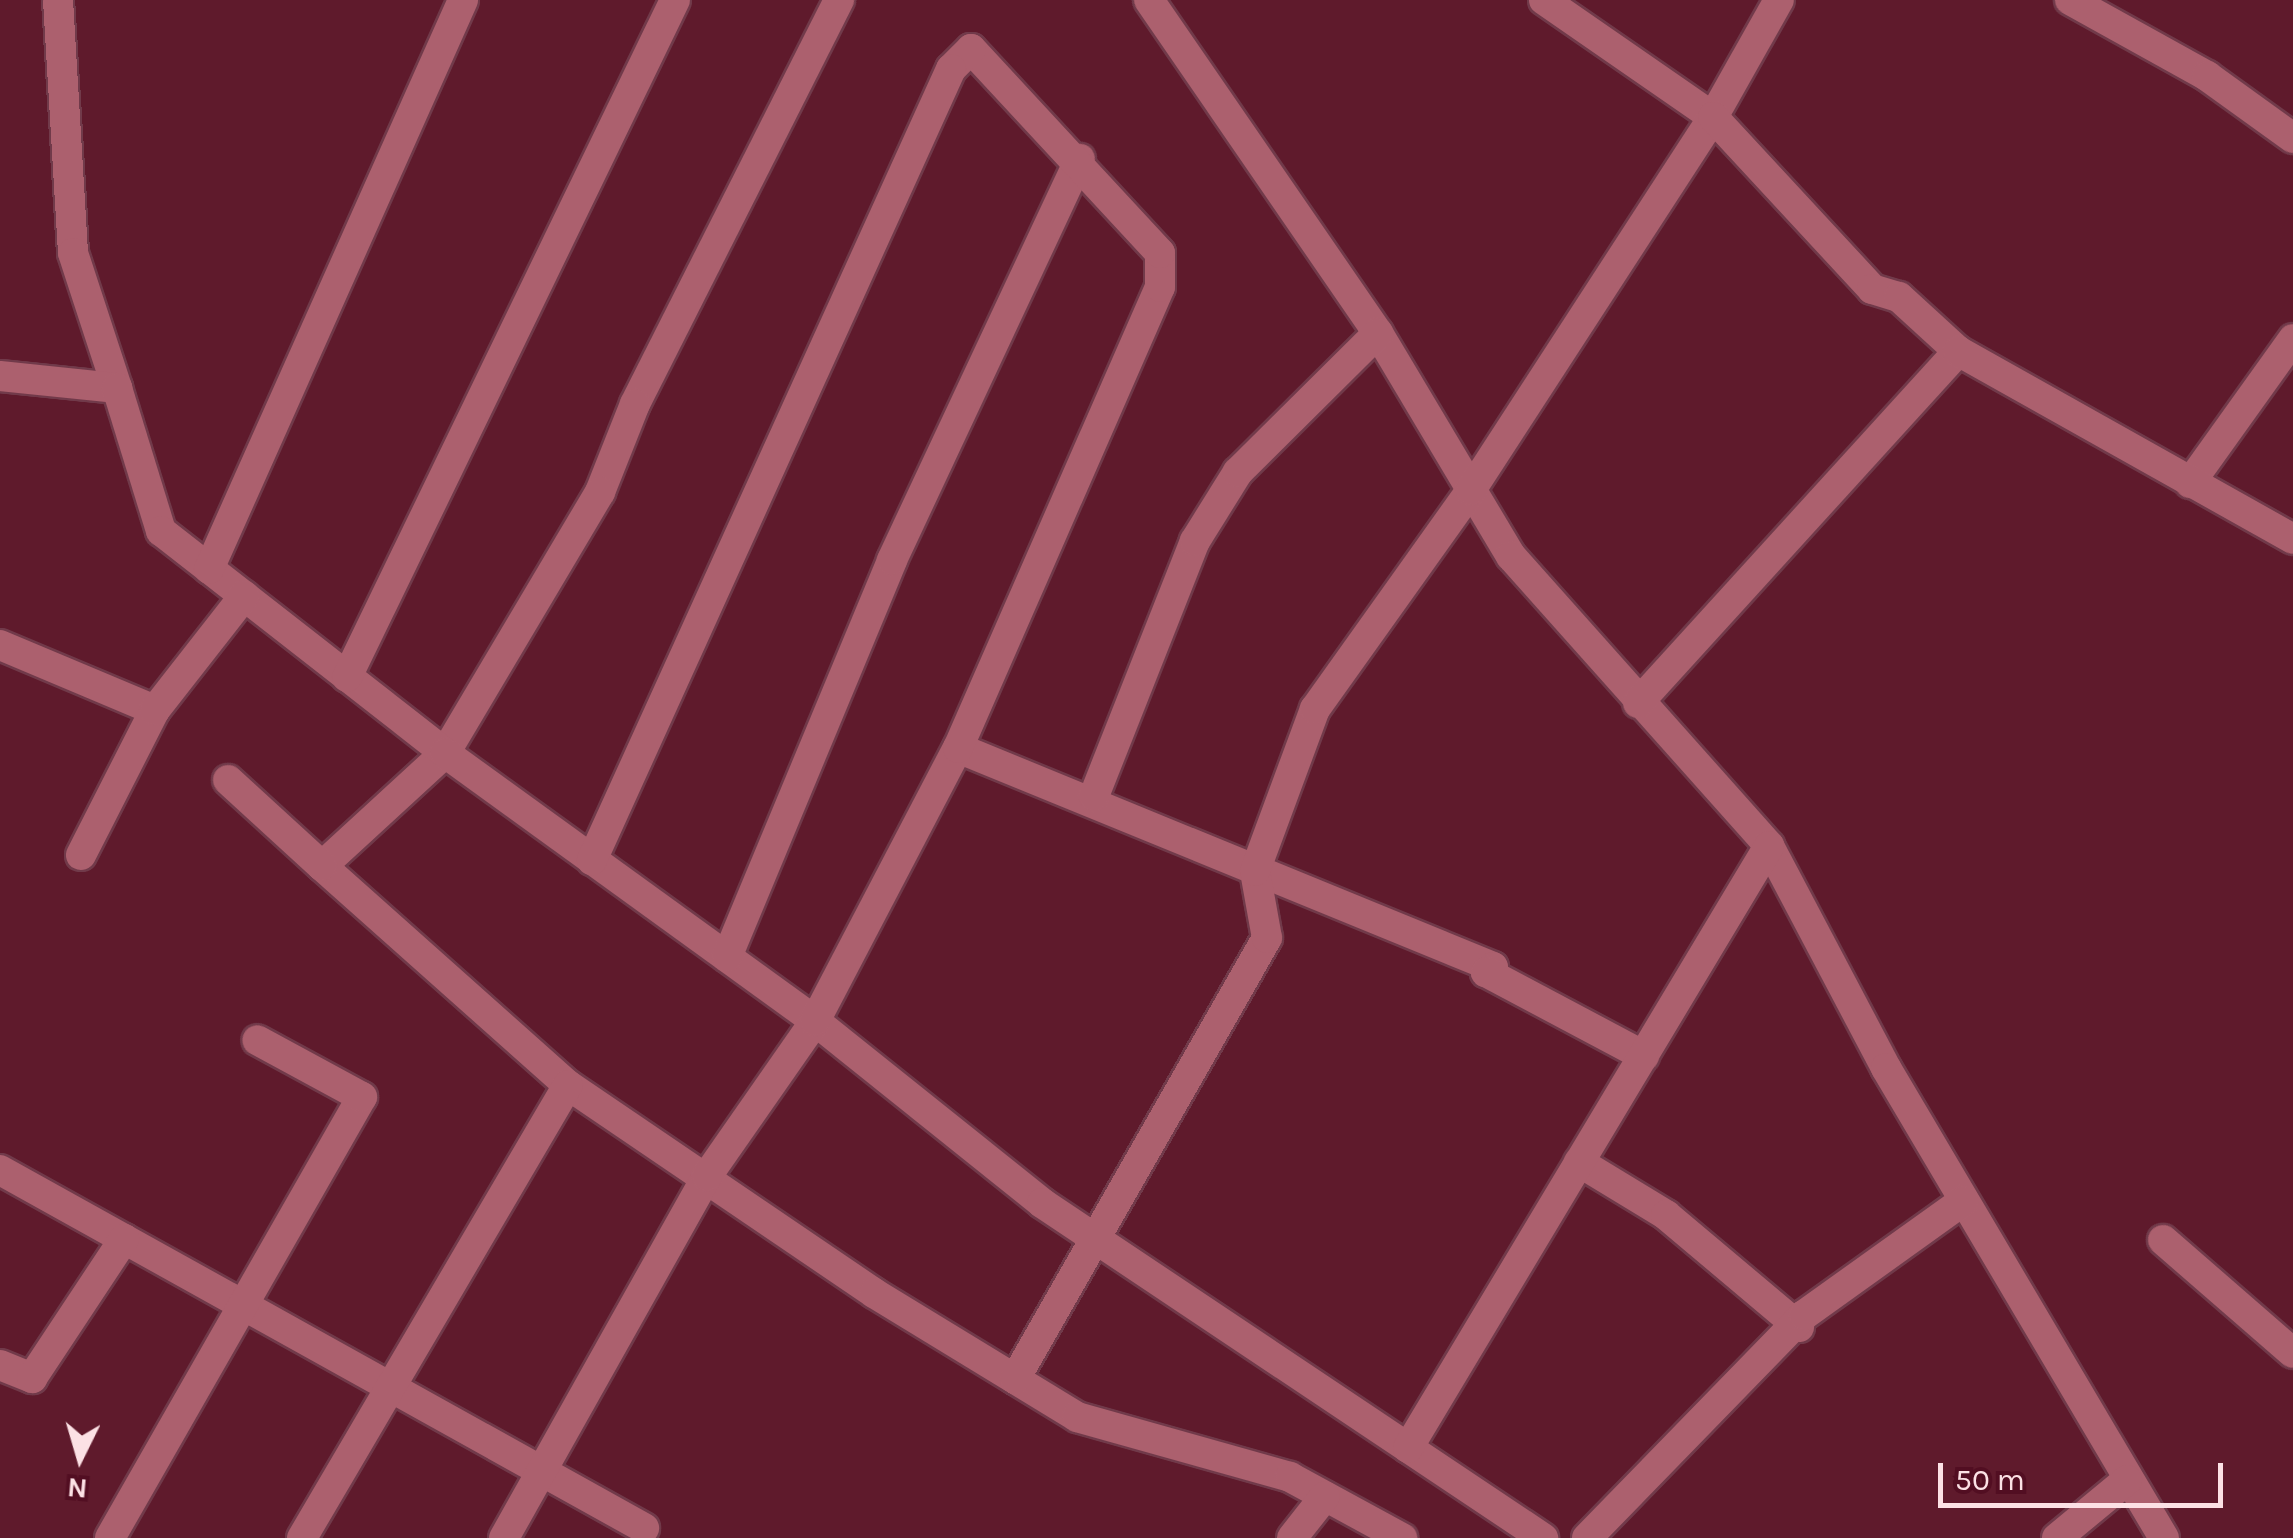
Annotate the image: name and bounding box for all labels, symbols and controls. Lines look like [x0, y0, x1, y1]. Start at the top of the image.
north arrow [30, 1408, 130, 1508]
scale bar [1943, 1443, 2228, 1505]
text: 50 m [1955, 1462, 2025, 1498]
text: N [66, 1471, 89, 1506]

